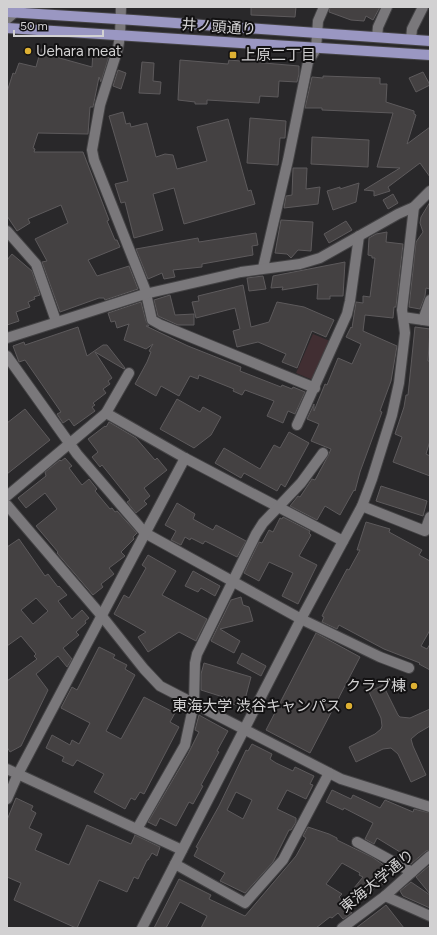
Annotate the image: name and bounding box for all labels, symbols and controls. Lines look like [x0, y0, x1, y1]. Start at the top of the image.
scale bar [14, 12, 103, 38]
street label: 井ノ頭通り [181, 15, 257, 39]
text: 50 m [20, 19, 48, 33]
place label: Uehara meat [36, 42, 122, 60]
marker: Uehara meat [23, 46, 33, 56]
place label: 上原二丁目 [241, 46, 316, 64]
marker: 上原二丁目 [228, 50, 238, 60]
place label: クラブ棟 [346, 677, 406, 695]
marker: クラブ棟 [409, 681, 419, 691]
place label: 東海大学 渋谷キャンパス [172, 697, 341, 715]
marker: 東海大学 渋谷キャンパス [344, 701, 354, 711]
street label: 東海大学通り [336, 846, 418, 916]

